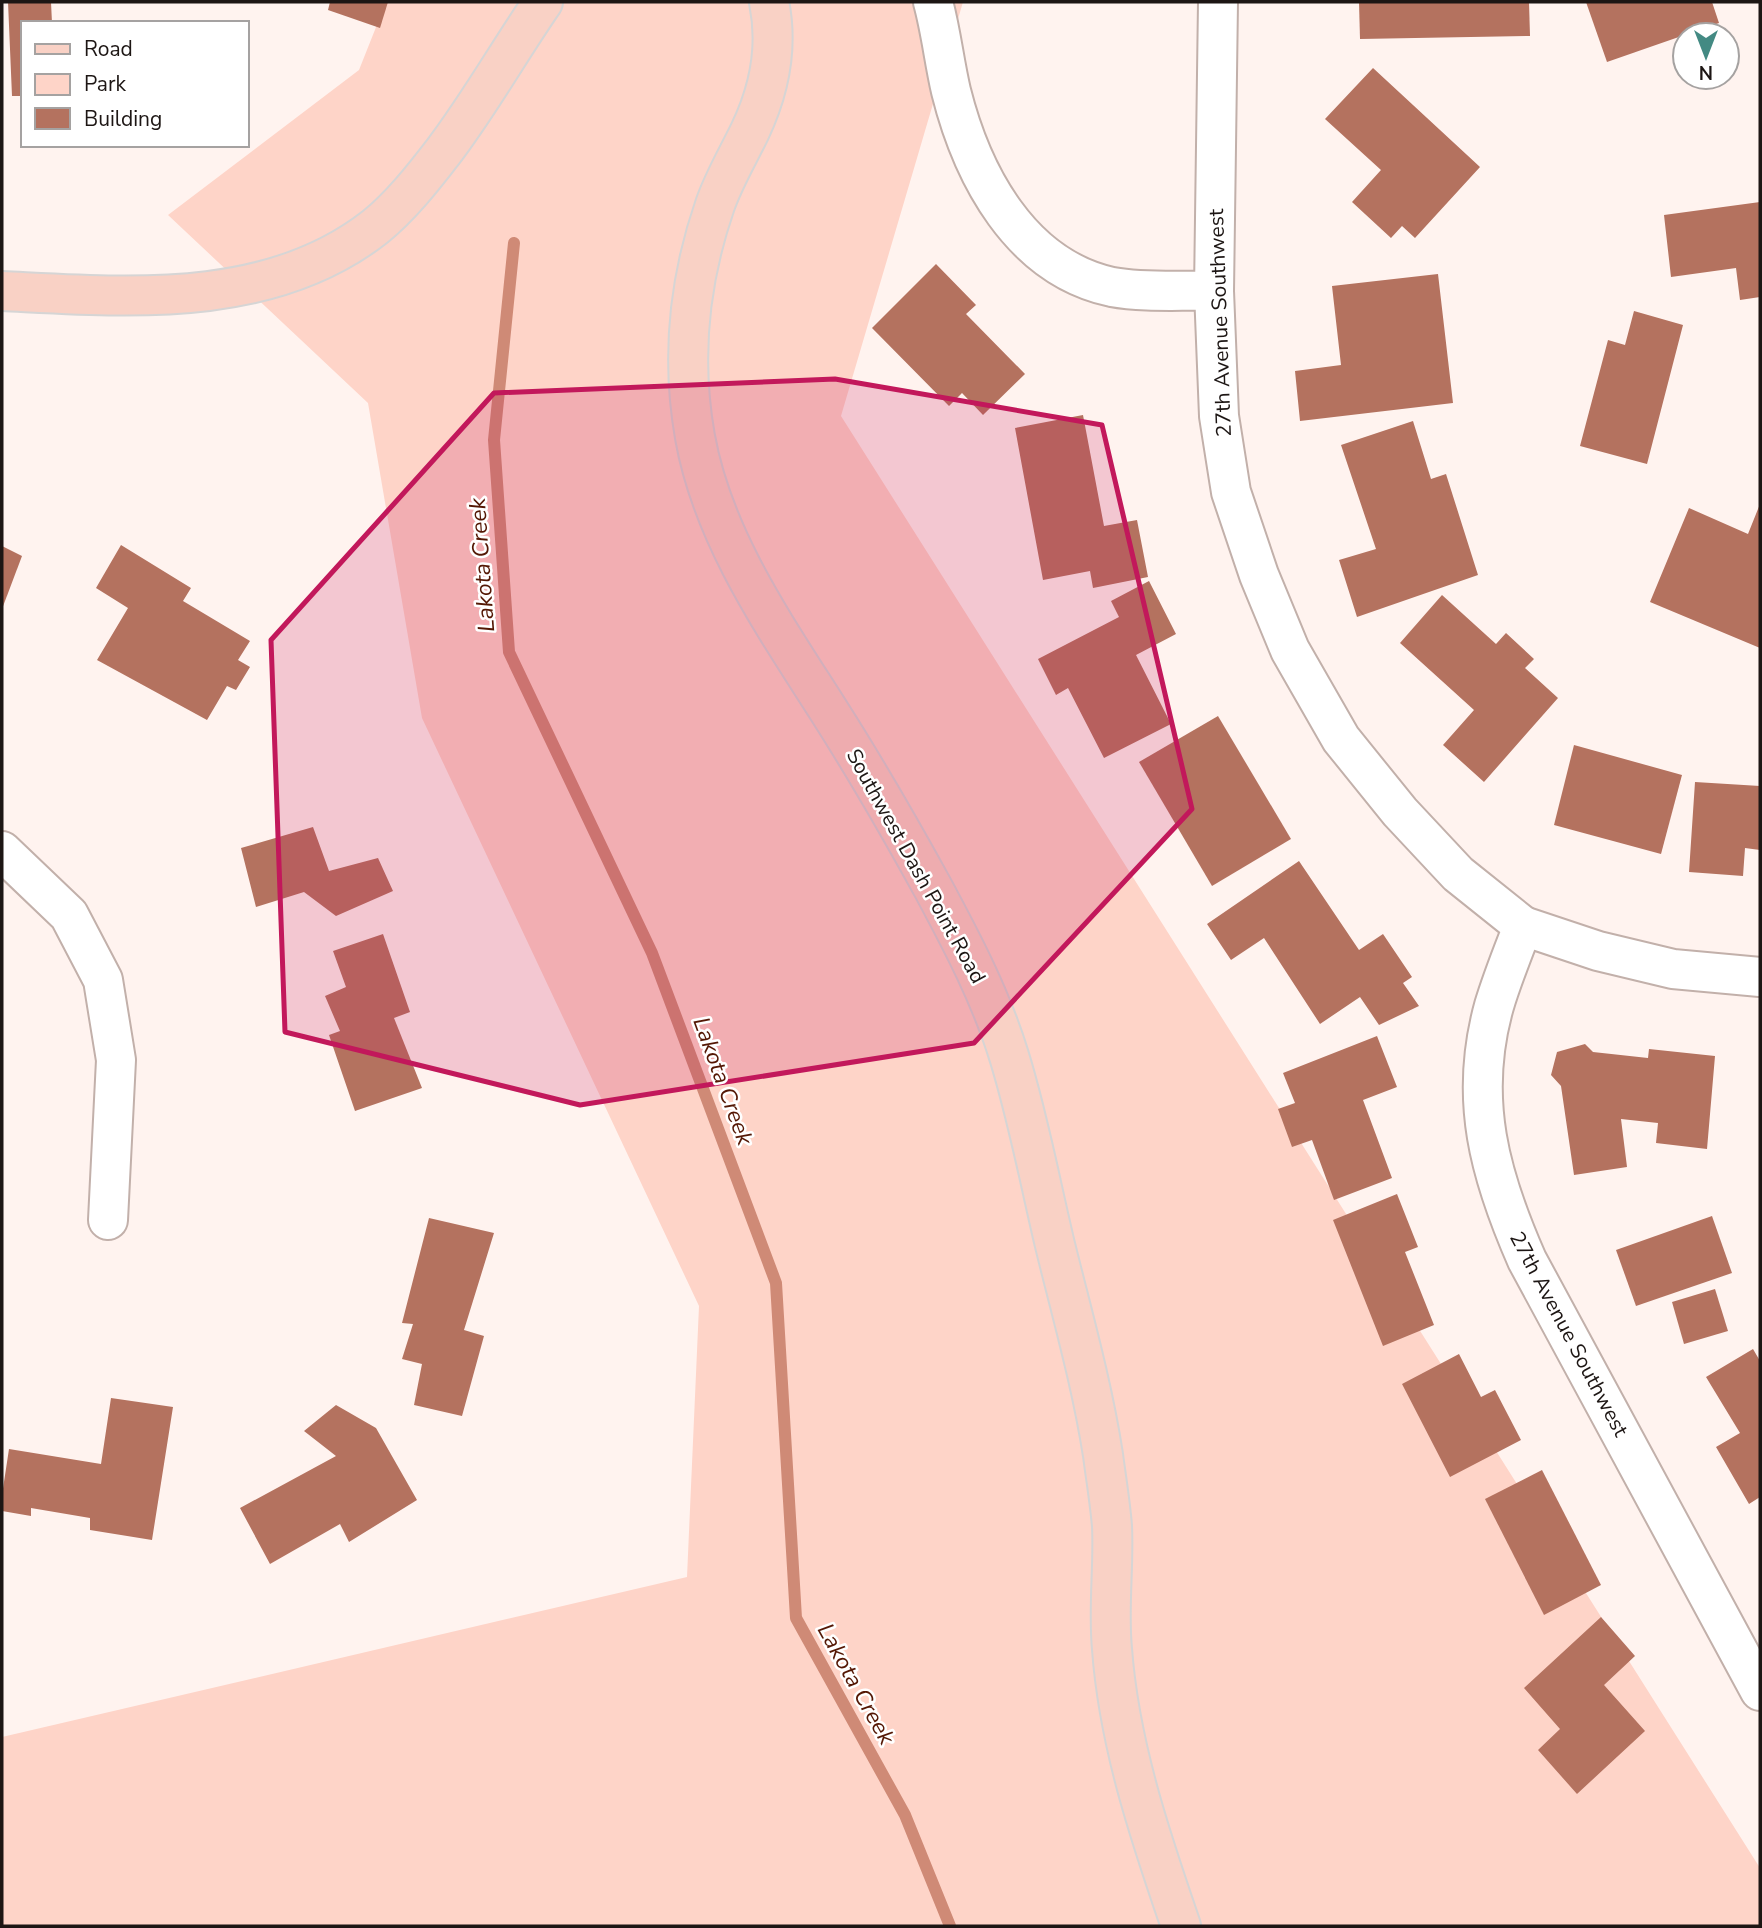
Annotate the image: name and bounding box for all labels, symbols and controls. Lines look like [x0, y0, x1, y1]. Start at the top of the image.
legend [21, 21, 248, 147]
north arrow [1671, 21, 1741, 91]
text: Road [84, 35, 133, 63]
text: N [1699, 59, 1713, 85]
text: Park [84, 70, 126, 98]
text: Building [84, 105, 162, 133]
street label: 27th Avenue Southwest [1202, 208, 1238, 438]
water label: Lakota Creek [462, 496, 502, 633]
street label: Southwest Dash Point Road [840, 744, 992, 988]
water label: Lakota Creek [685, 1013, 761, 1150]
street label: 27th Avenue Southwest [1503, 1227, 1635, 1442]
water label: Lakota Creek [810, 1618, 902, 1751]

